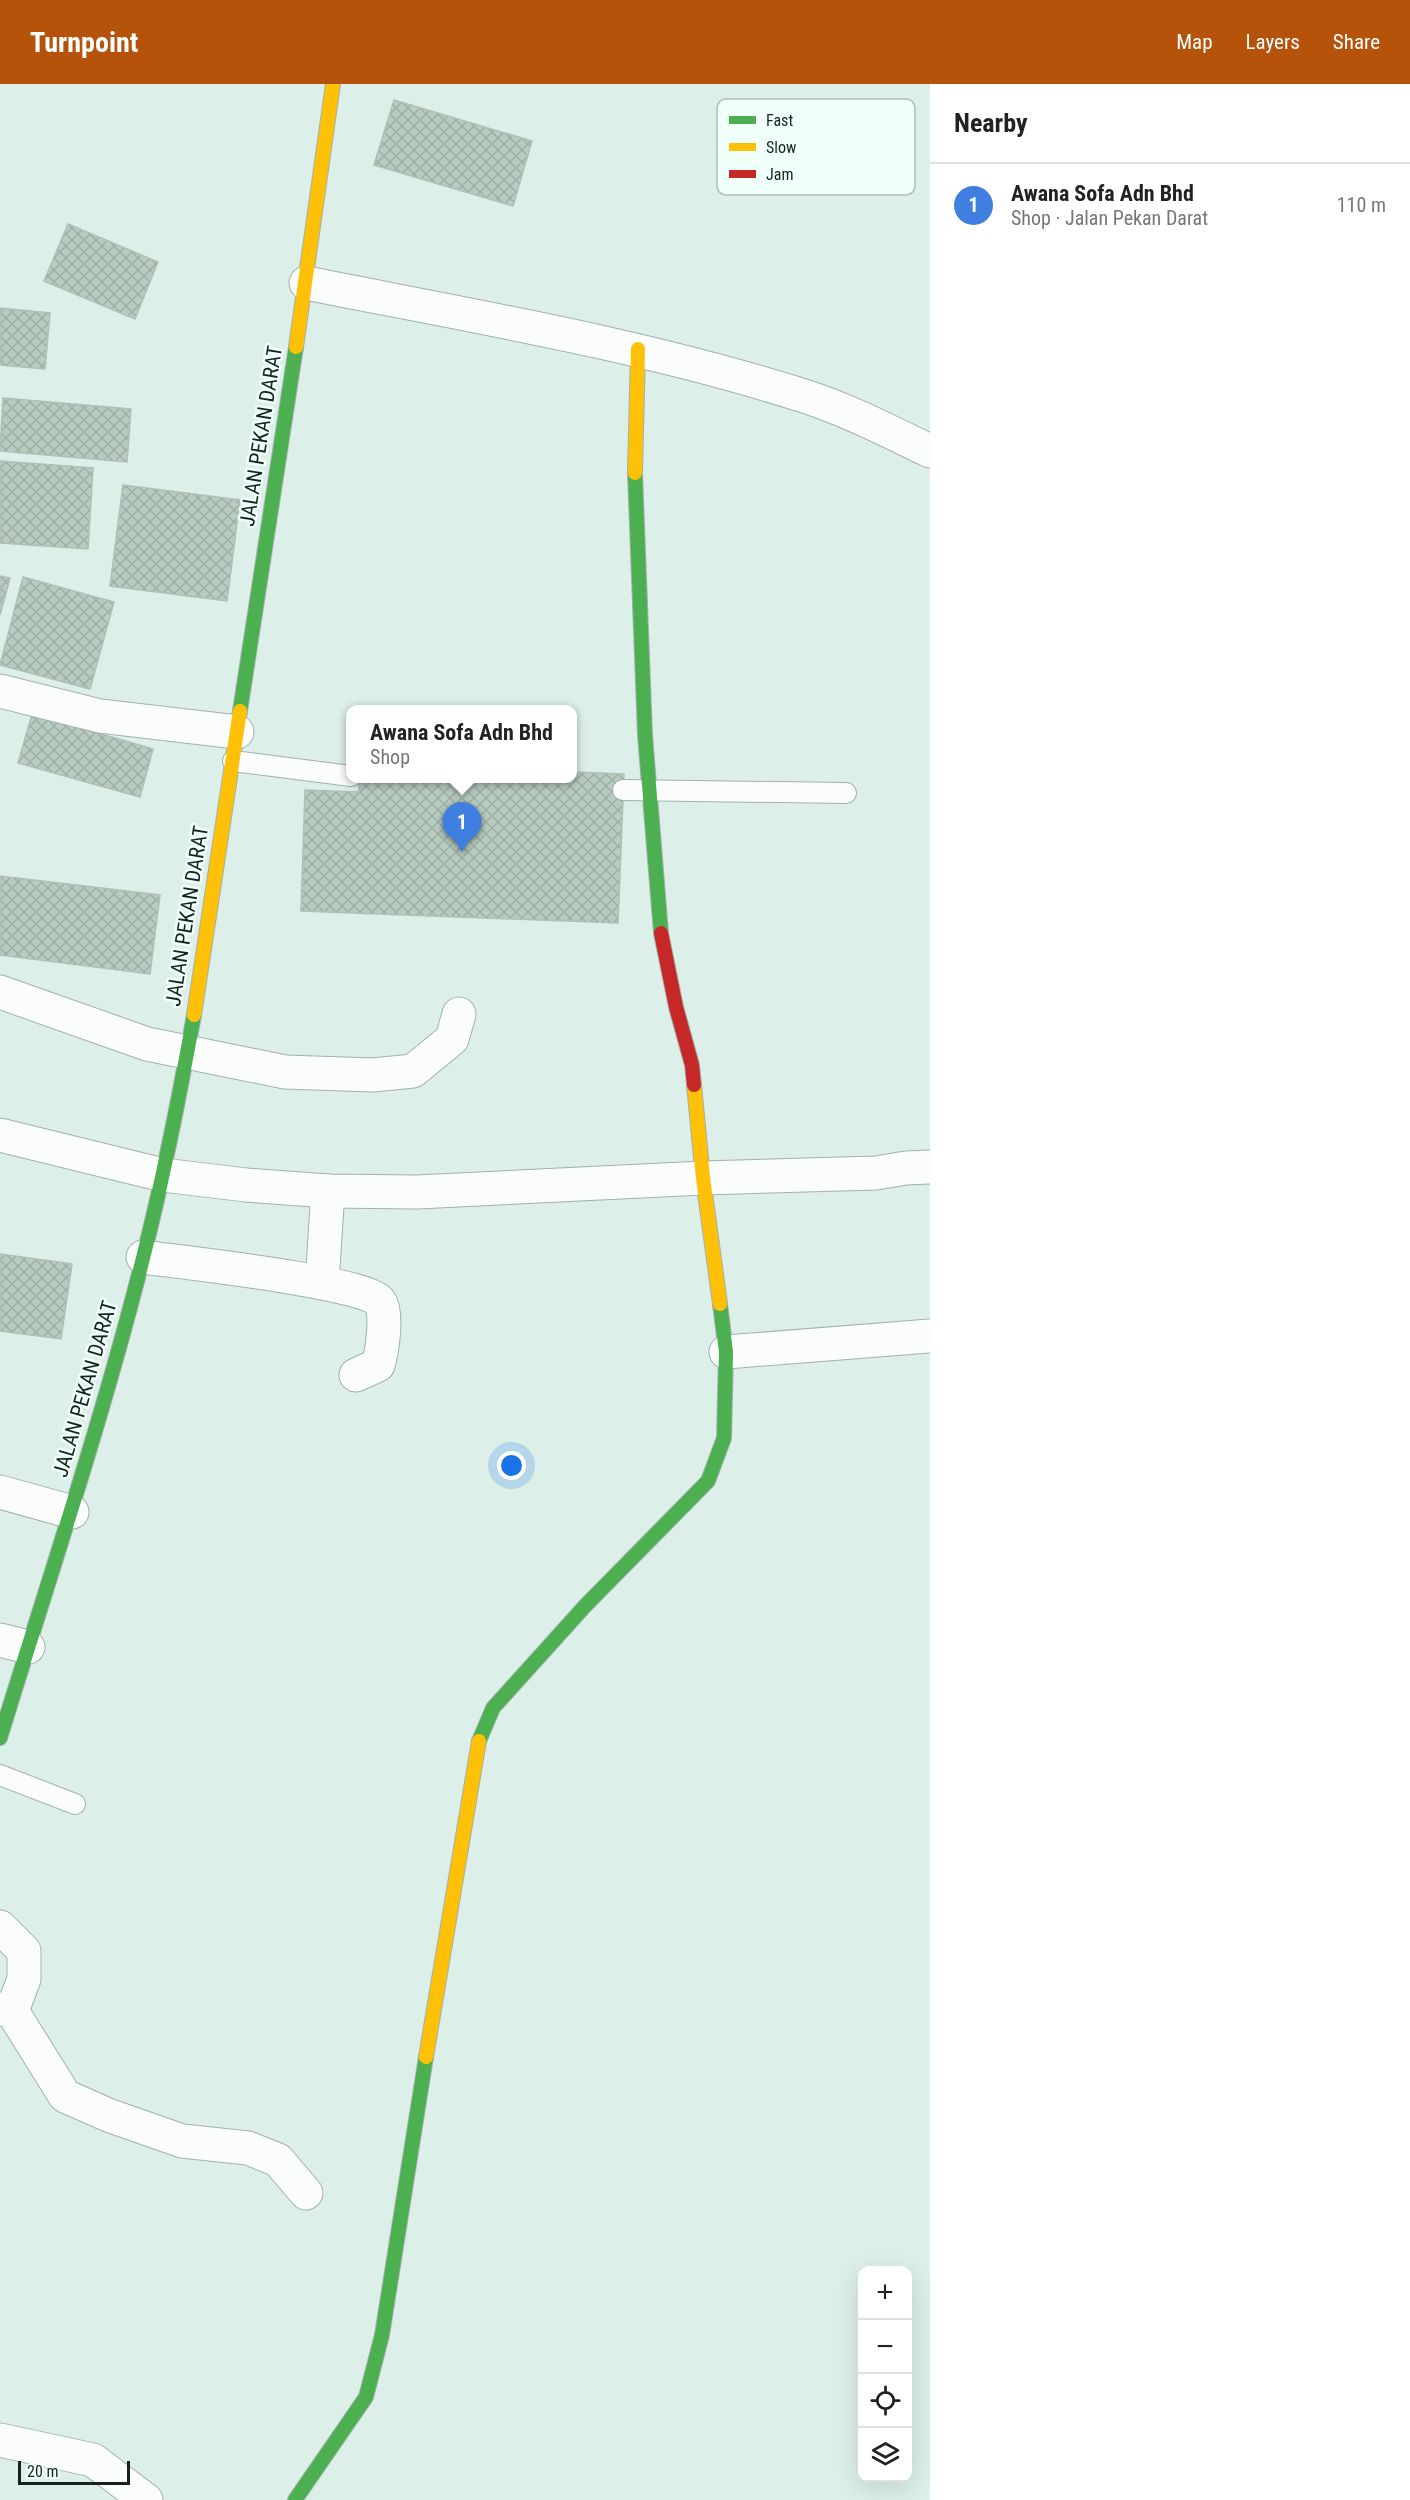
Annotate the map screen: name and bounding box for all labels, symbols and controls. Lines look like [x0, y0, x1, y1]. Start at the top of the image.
text: Turnpoint [30, 26, 138, 59]
text: Map [1176, 30, 1213, 54]
text: Layers [1246, 30, 1300, 54]
text: Share [1333, 30, 1380, 54]
legend [717, 99, 915, 195]
text: Nearby [954, 108, 1028, 138]
text: Fast [766, 111, 793, 130]
text: Slow [766, 138, 796, 157]
text: Jam [766, 165, 793, 184]
text: Awana Sofa Adn Bhd [1011, 181, 1194, 206]
text: 1 [968, 193, 979, 217]
text: 110 m [1337, 193, 1386, 217]
text: Shop · Jalan Pekan Darat [1011, 206, 1208, 230]
street label: JALAN PEKAN DARAT [235, 344, 287, 528]
popup [346, 705, 577, 783]
text: Awana Sofa Adn Bhd [370, 720, 553, 745]
text: Shop [370, 745, 410, 769]
pin: 1 [442, 802, 482, 852]
street label: JALAN PEKAN DARAT [161, 824, 213, 1008]
street label: JALAN PEKAN DARAT [48, 1298, 122, 1480]
your location [497, 1451, 526, 1480]
map controls [858, 2266, 912, 2482]
button: + [858, 2266, 912, 2320]
button: − [858, 2320, 912, 2374]
button: locate [858, 2374, 912, 2428]
button: layers [858, 2428, 912, 2482]
scale bar [18, 2458, 130, 2486]
text: 20 m [27, 2462, 59, 2481]

